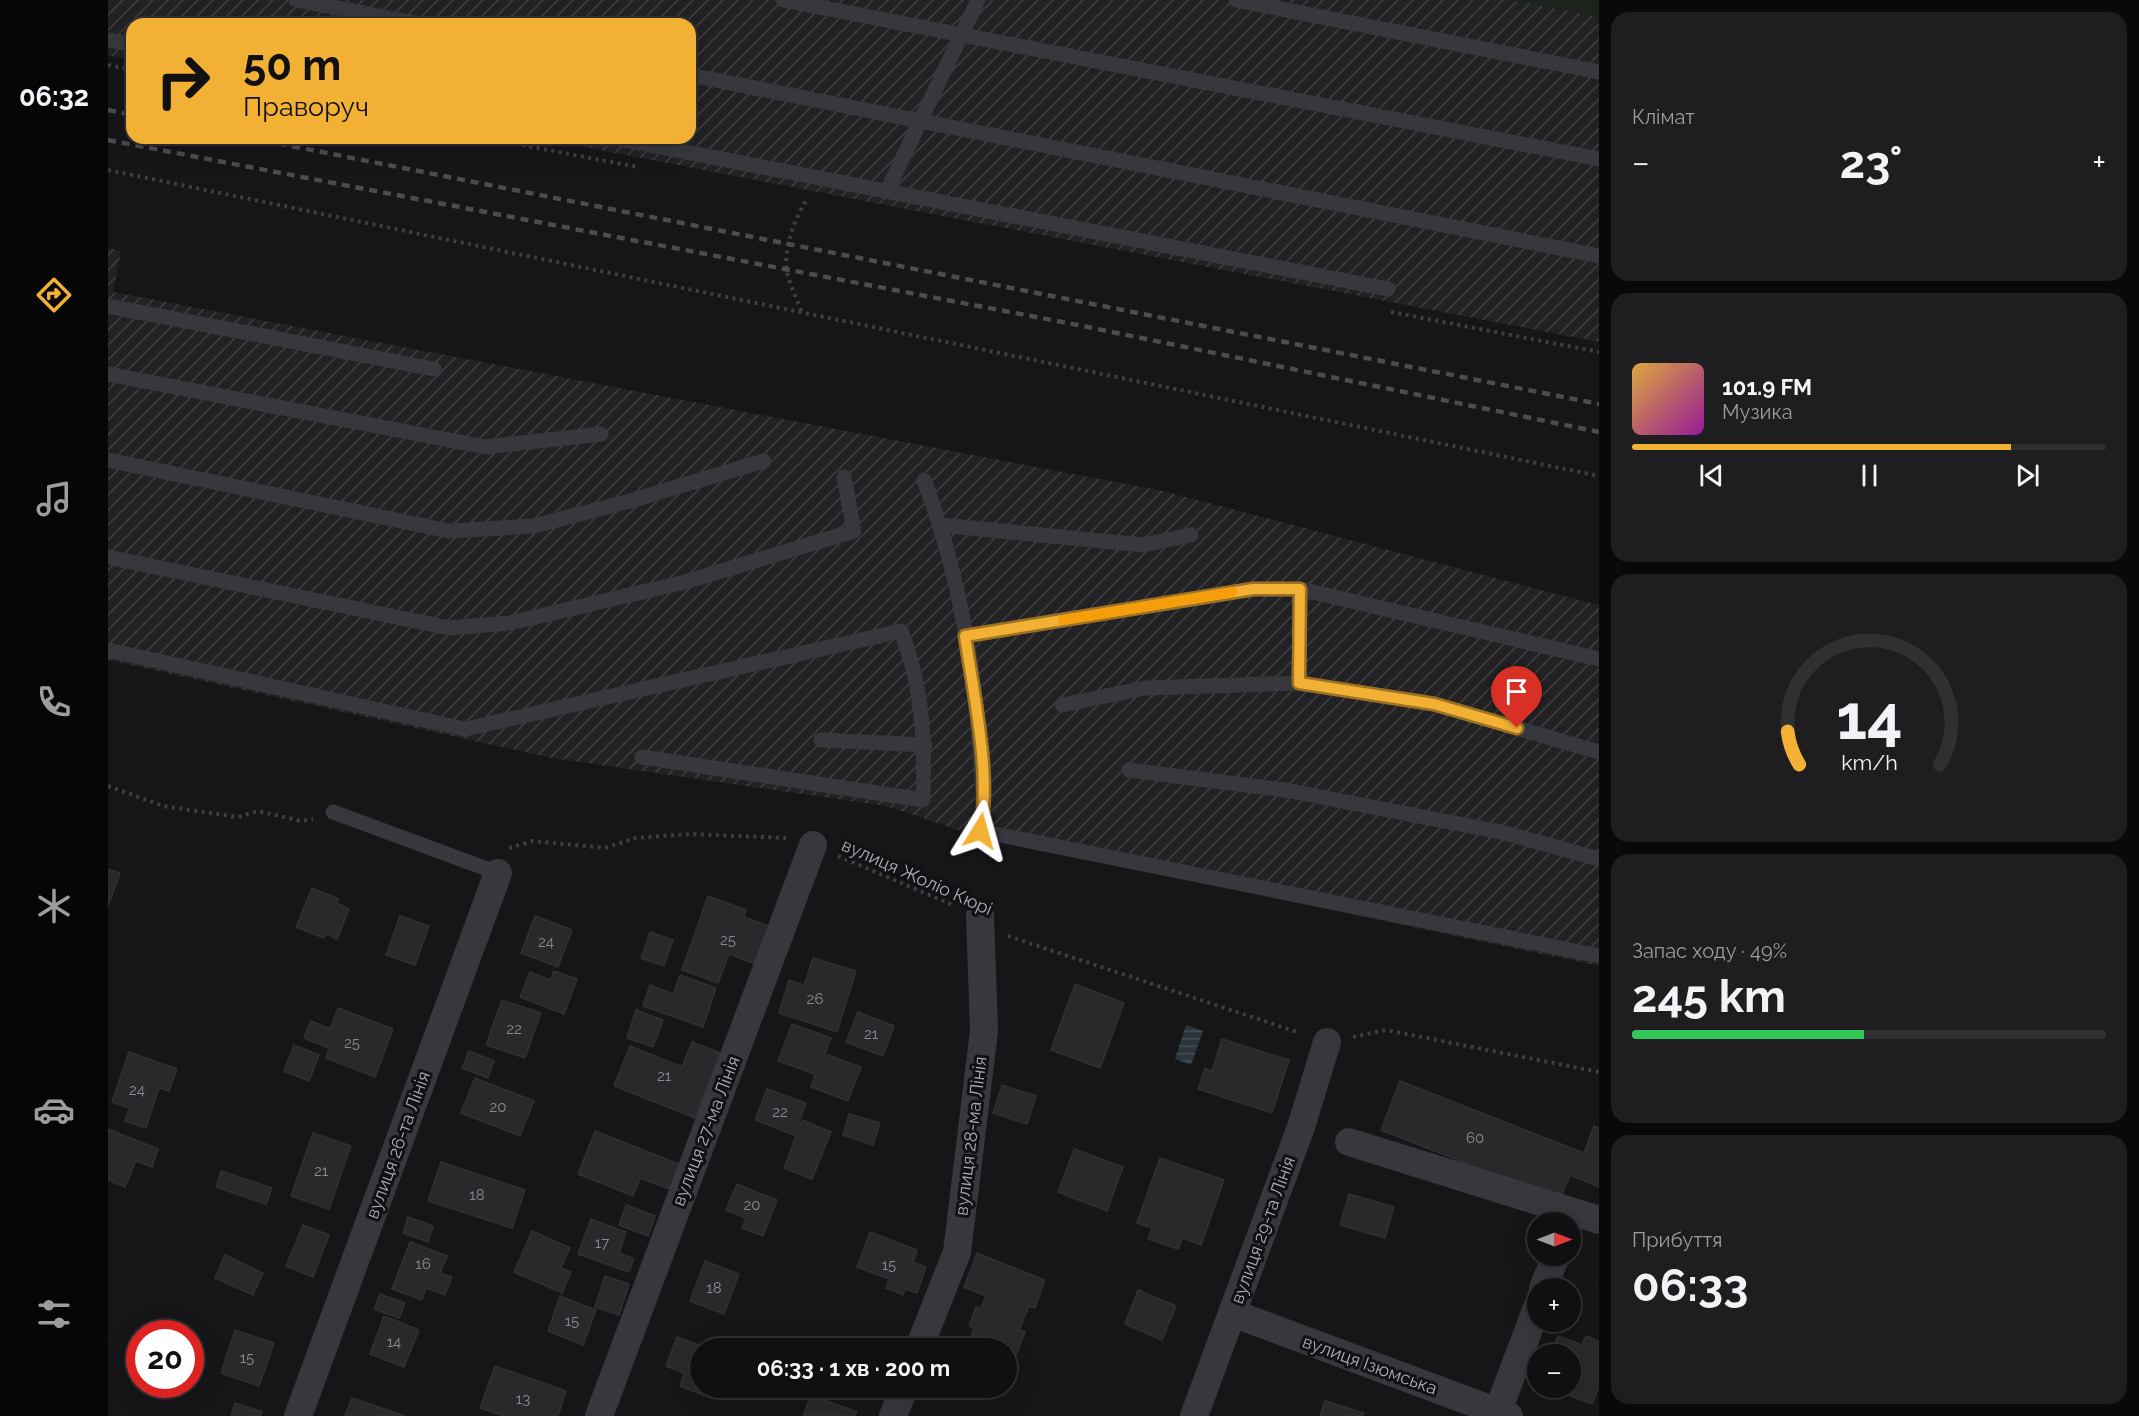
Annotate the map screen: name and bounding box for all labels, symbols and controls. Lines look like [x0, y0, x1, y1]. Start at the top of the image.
text: 50 m [243, 41, 341, 90]
icon: right [144, 42, 222, 120]
text: 06:32 [19, 81, 89, 112]
text: Праворуч [243, 91, 369, 122]
text: Клімат [1632, 105, 1695, 129]
text: 23° [1840, 136, 1902, 189]
text: − [1632, 143, 1650, 182]
text: + [2092, 143, 2106, 182]
icon: directions [33, 274, 75, 316]
text: 101.9 FM [1722, 374, 1812, 400]
text: Музика [1722, 400, 1793, 424]
icon: previous [1695, 459, 1728, 492]
icon: pause [1853, 459, 1886, 492]
icon: next [2011, 459, 2044, 492]
icon: music [33, 478, 75, 520]
pin [1491, 666, 1542, 728]
icon: arrive [1500, 675, 1533, 708]
text: 14 [1836, 680, 1902, 754]
icon: phone [33, 681, 75, 723]
text: km/h [1841, 750, 1897, 775]
position arrow [948, 799, 1012, 863]
street label: вулиця Жоліо Кюрі [839, 834, 996, 919]
icon: climate [33, 885, 75, 927]
house number: 25 [720, 931, 736, 949]
house number: 24 [538, 933, 554, 951]
text: Запас ходу · 49% [1632, 939, 1787, 963]
text: 245 km [1632, 970, 1786, 1023]
house number: 26 [807, 990, 823, 1008]
house number: 22 [506, 1020, 522, 1038]
house number: 21 [864, 1025, 879, 1043]
house number: 25 [344, 1034, 360, 1052]
street label: вулиця 27-ма Лінія [667, 1053, 744, 1209]
street label: вулиця 28-ма Лінія [950, 1055, 991, 1217]
house number: 21 [657, 1067, 672, 1085]
street label: вулиця 26-та Лінія [361, 1068, 434, 1221]
house number: 24 [129, 1081, 145, 1099]
icon: car [33, 1089, 75, 1131]
house number: 20 [490, 1098, 507, 1116]
house number: 22 [772, 1103, 788, 1121]
house number: 60 [1466, 1129, 1484, 1147]
street label: вулиця 29-та Лінія [1226, 1153, 1299, 1306]
house number: 21 [314, 1162, 329, 1180]
house number: 18 [469, 1186, 485, 1204]
house number: 20 [744, 1196, 761, 1214]
north arrow [1527, 1212, 1581, 1266]
map controls [1527, 1212, 1581, 1398]
text: Прибуття [1632, 1228, 1722, 1252]
house number: 17 [595, 1234, 609, 1252]
house number: 16 [415, 1255, 431, 1273]
house number: 15 [882, 1256, 896, 1274]
text: 06:33 [1632, 1259, 1748, 1312]
button: + [1527, 1278, 1581, 1332]
house number: 18 [706, 1279, 722, 1297]
icon: filters [33, 1293, 75, 1335]
house number: 15 [565, 1312, 579, 1330]
speed limit sign: 20 [126, 1320, 204, 1398]
street label: вулиця Ізюмська [1300, 1330, 1440, 1399]
house number: 14 [387, 1333, 401, 1351]
button: − [1527, 1344, 1581, 1398]
house number: 15 [240, 1349, 254, 1367]
text: 06:33 · 1 хв · 200 m [757, 1355, 950, 1381]
house number: 13 [516, 1390, 530, 1408]

